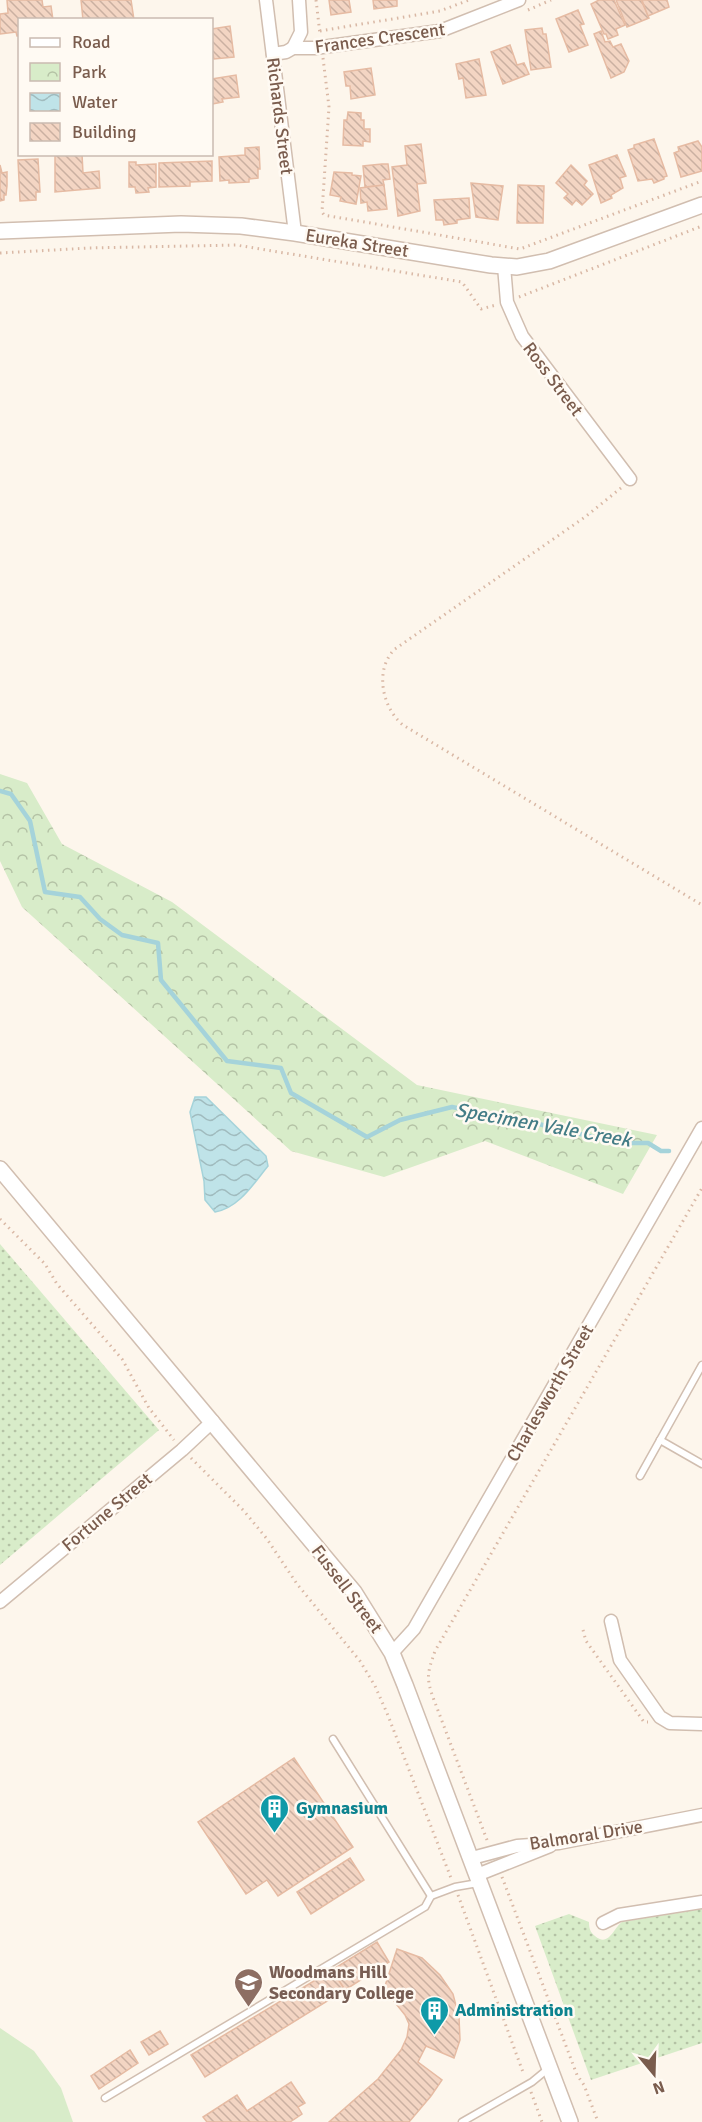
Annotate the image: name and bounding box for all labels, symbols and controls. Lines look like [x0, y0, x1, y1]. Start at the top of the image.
legend [18, 18, 213, 156]
street label: Frances Crescent [313, 18, 447, 58]
text: Road [72, 31, 111, 53]
street label: Richards Street [262, 56, 298, 176]
text: Park [72, 61, 107, 83]
text: Water [72, 91, 118, 113]
text: Building [72, 121, 136, 143]
street label: Eureka Street [304, 224, 410, 262]
street label: Ross Street [518, 338, 588, 420]
water label: Specimen Vale Creek [453, 1097, 635, 1153]
street label: Charlesworth Street [502, 1321, 598, 1465]
street label: Fortune Street [57, 1468, 157, 1556]
street label: Fussell Street [307, 1541, 387, 1637]
building icon: Gymnasium [259, 1792, 291, 1834]
place label: Gymnasium [296, 1797, 388, 1819]
street label: Balmoral Drive [528, 1815, 644, 1855]
place label: Woodmans Hill Secondary College [269, 1961, 414, 2004]
school or university icon: Woodmans Hill Secondary College [232, 1966, 264, 2008]
building icon: Administration [418, 1994, 450, 2036]
place label: Administration [455, 1999, 573, 2021]
north arrow [624, 2044, 684, 2104]
text: N [650, 2076, 667, 2099]

